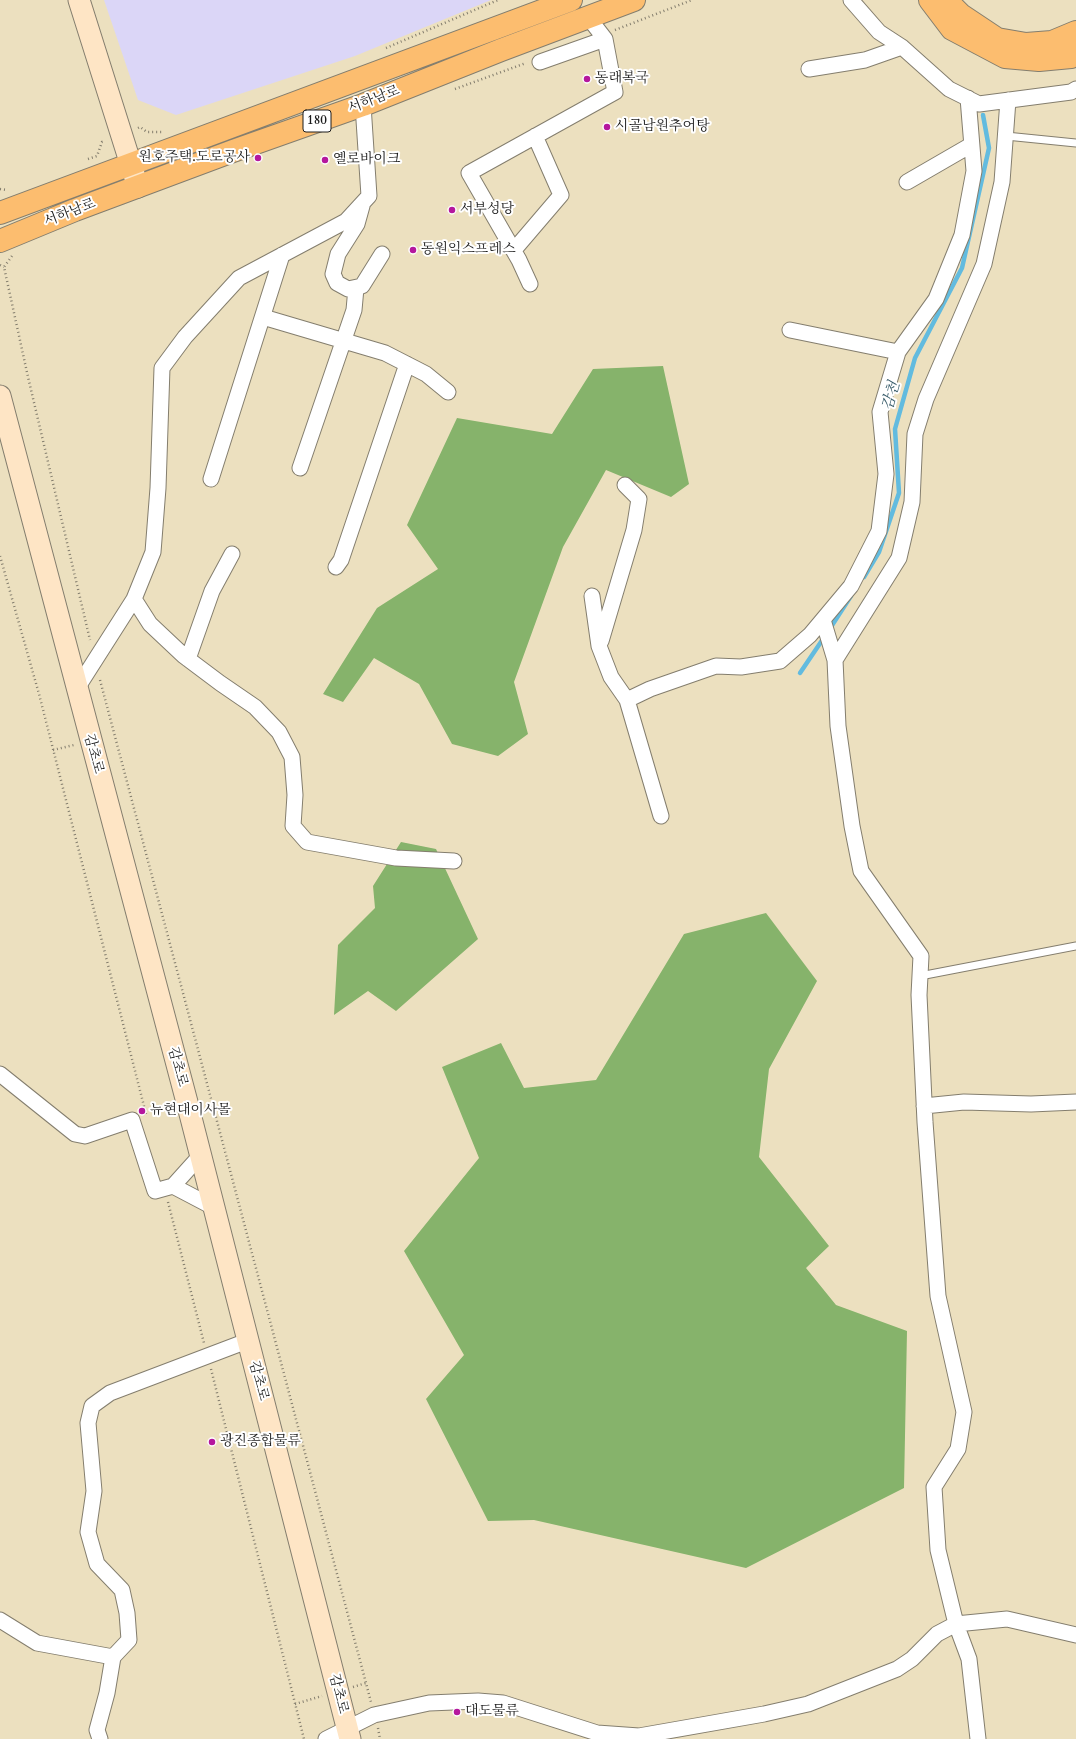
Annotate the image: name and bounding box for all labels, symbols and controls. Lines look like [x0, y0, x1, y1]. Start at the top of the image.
place label: 동래복국 [595, 71, 649, 87]
marker: 동래복국 [582, 74, 592, 84]
street label: 서하남로 [346, 82, 402, 118]
road number: 180 [303, 110, 331, 132]
place label: 시골남원추어탕 [615, 119, 710, 135]
marker: 시골남원추어탕 [602, 122, 612, 132]
place label: 원호주택.도로공사 [138, 150, 250, 166]
place label: 옐로바이크 [333, 152, 401, 168]
marker: 원호주택.도로공사 [253, 153, 263, 163]
marker: 옐로바이크 [320, 155, 330, 165]
street label: 서하남로 [42, 195, 98, 231]
place label: 서부성당 [460, 202, 514, 218]
marker: 서부성당 [447, 205, 457, 215]
place label: 동원익스프레스 [421, 242, 516, 258]
marker: 동원익스프레스 [408, 245, 418, 255]
water label: 감천 [879, 380, 905, 412]
street label: 감초로 [80, 732, 106, 776]
street label: 감초로 [164, 1045, 190, 1089]
place label: 뉴현대이사몰 [150, 1103, 231, 1119]
marker: 뉴현대이사몰 [137, 1106, 147, 1116]
street label: 감초로 [245, 1359, 271, 1403]
place label: 광진종합물류 [220, 1434, 301, 1450]
marker: 광진종합물류 [207, 1437, 217, 1447]
street label: 감초로 [325, 1672, 351, 1716]
place label: 대도물류 [465, 1704, 519, 1720]
marker: 대도물류 [452, 1707, 462, 1717]

